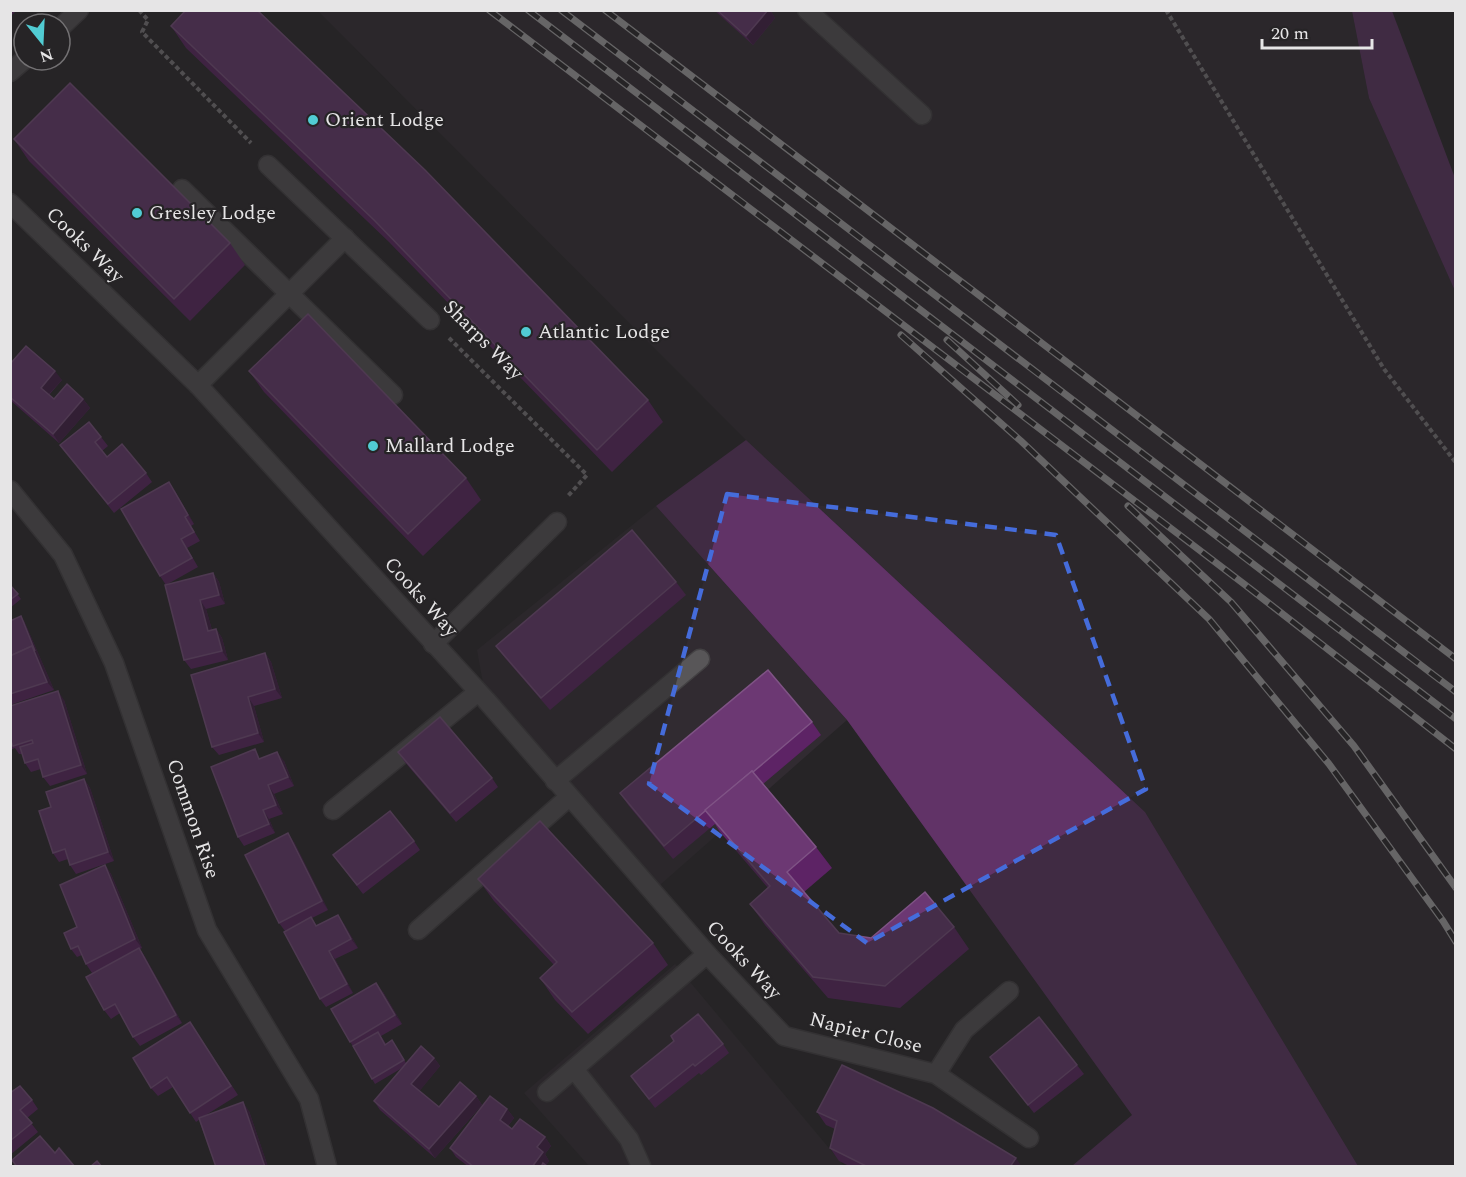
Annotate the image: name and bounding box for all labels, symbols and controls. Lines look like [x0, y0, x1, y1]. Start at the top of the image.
north arrow [12, 12, 72, 72]
scale bar [1262, 12, 1372, 50]
text: 20 m [1271, 20, 1309, 47]
text: N [36, 42, 56, 69]
place label: Orient Lodge [325, 105, 444, 135]
marker: Orient Lodge [306, 113, 320, 127]
place label: Gresley Lodge [149, 198, 276, 228]
street label: Cooks Way [39, 200, 132, 291]
marker: Gresley Lodge [130, 206, 144, 220]
street label: Sharps Way [436, 293, 531, 388]
place label: Atlantic Lodge [538, 317, 670, 347]
marker: Atlantic Lodge [519, 325, 533, 339]
place label: Mallard Lodge [385, 431, 515, 461]
marker: Mallard Lodge [366, 439, 380, 453]
street label: Cooks Way [377, 550, 466, 645]
street label: Common Rise [158, 755, 228, 883]
street label: Cooks Way [699, 914, 790, 1007]
street label: Napier Close [806, 1004, 926, 1062]

